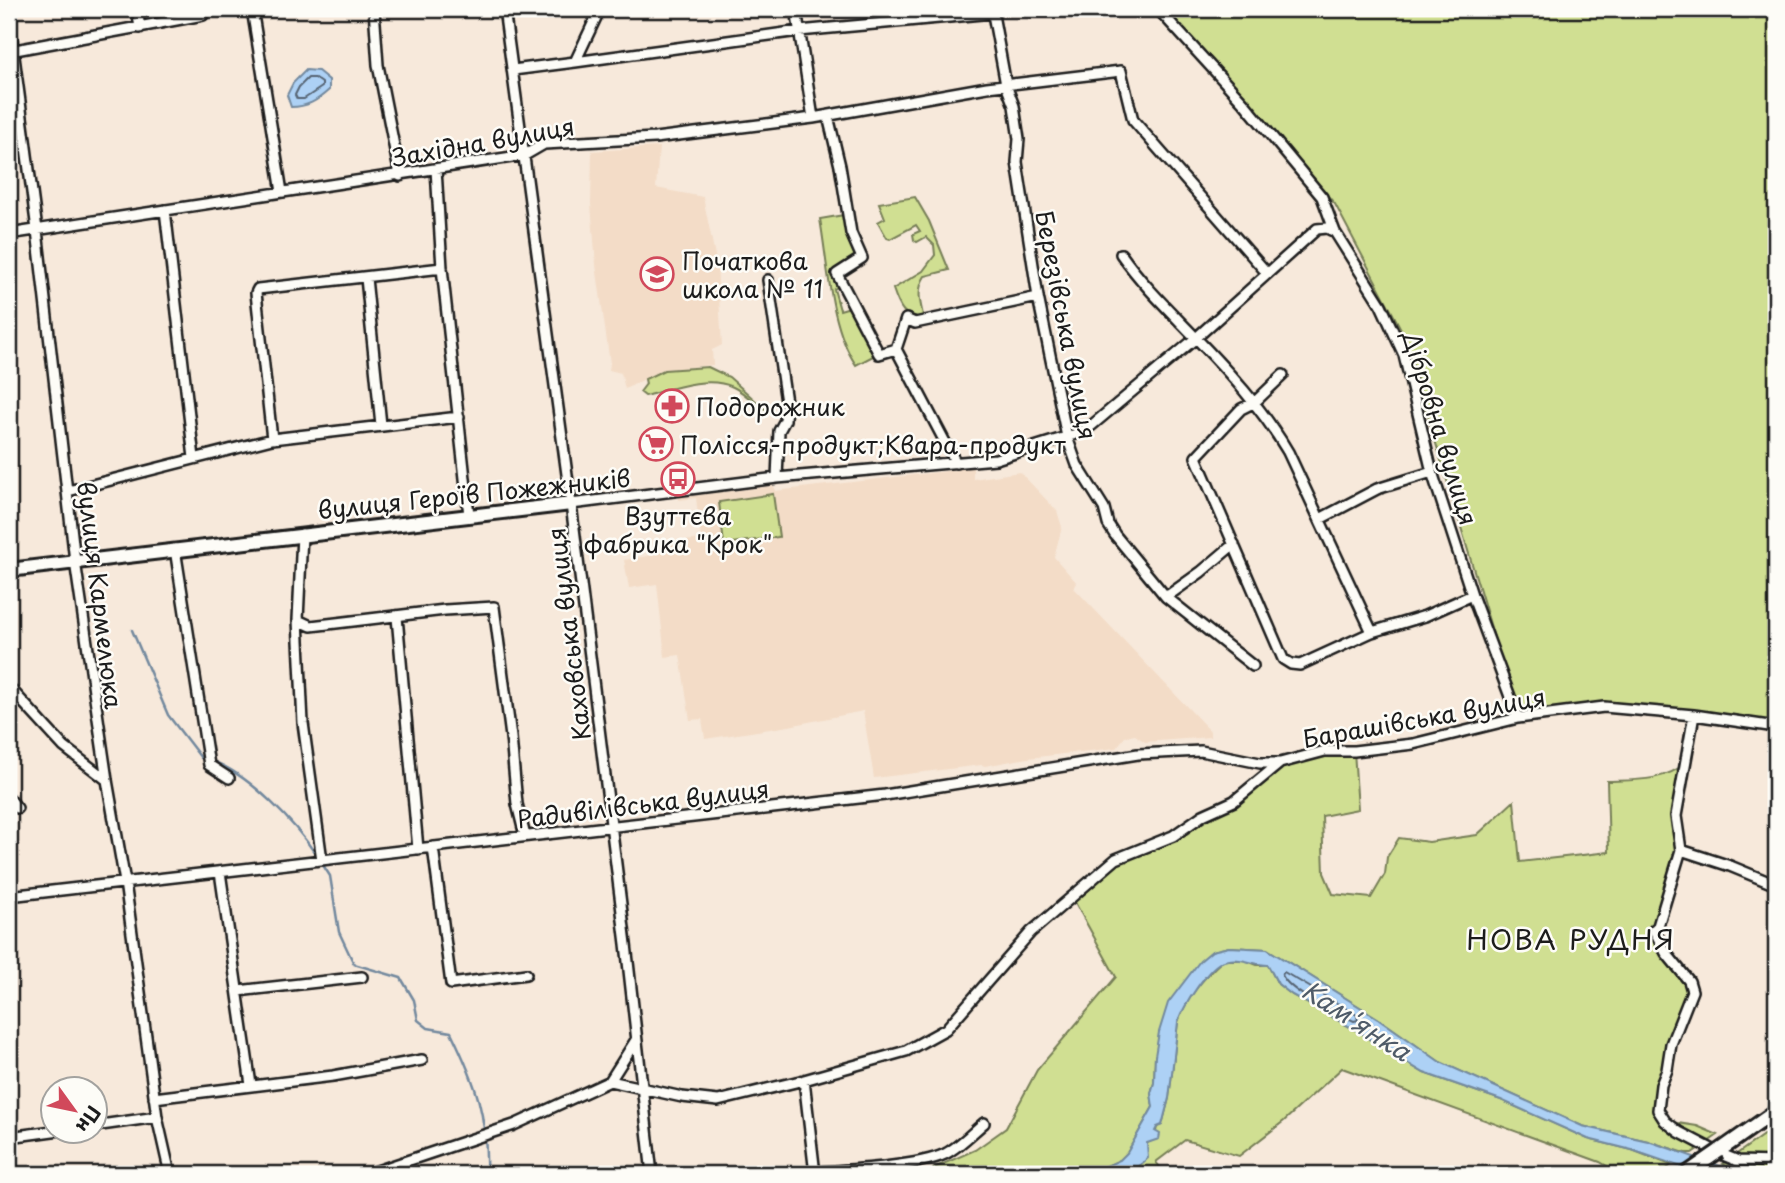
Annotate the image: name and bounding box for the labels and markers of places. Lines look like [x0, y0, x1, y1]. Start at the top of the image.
place label: Початкова школа № 11 [682, 242, 823, 306]
school or university icon: Початкова школа № 11 [638, 255, 676, 293]
pharmacy icon: Подорожник [653, 387, 691, 425]
place label: Подорожник [696, 388, 846, 424]
supermarket icon: Полісся-продукт;Квара-продукт [637, 425, 675, 463]
place label: Полісся-продукт;Квара-продукт [680, 426, 1066, 462]
bus stop icon: Взуттєва фабрика "Крок" [659, 460, 697, 498]
place label: Взуттєва фабрика "Крок" [584, 497, 772, 561]

